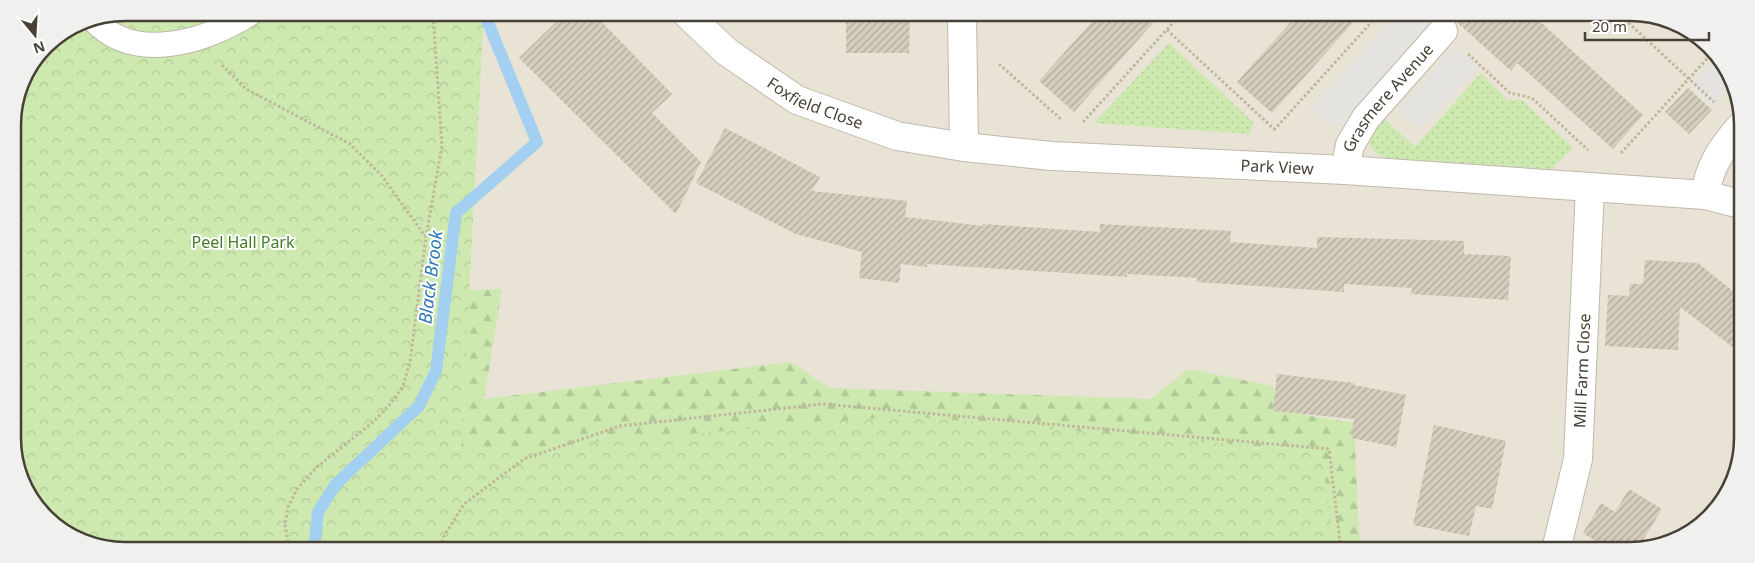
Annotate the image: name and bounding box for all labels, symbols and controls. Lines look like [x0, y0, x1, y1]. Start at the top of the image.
north arrow [10, 10, 60, 60]
scale bar [1585, 10, 1709, 42]
text: 20 m [1592, 16, 1627, 36]
text: N [31, 37, 48, 59]
street label: Grasmere Avenue [1338, 39, 1438, 154]
street label: Foxfield Close [763, 72, 866, 134]
street label: Park View [1240, 154, 1314, 180]
water label: Black Brook [412, 228, 448, 325]
park label: Peel Hall Park [191, 231, 295, 253]
street label: Mill Farm Close [1568, 313, 1595, 429]

